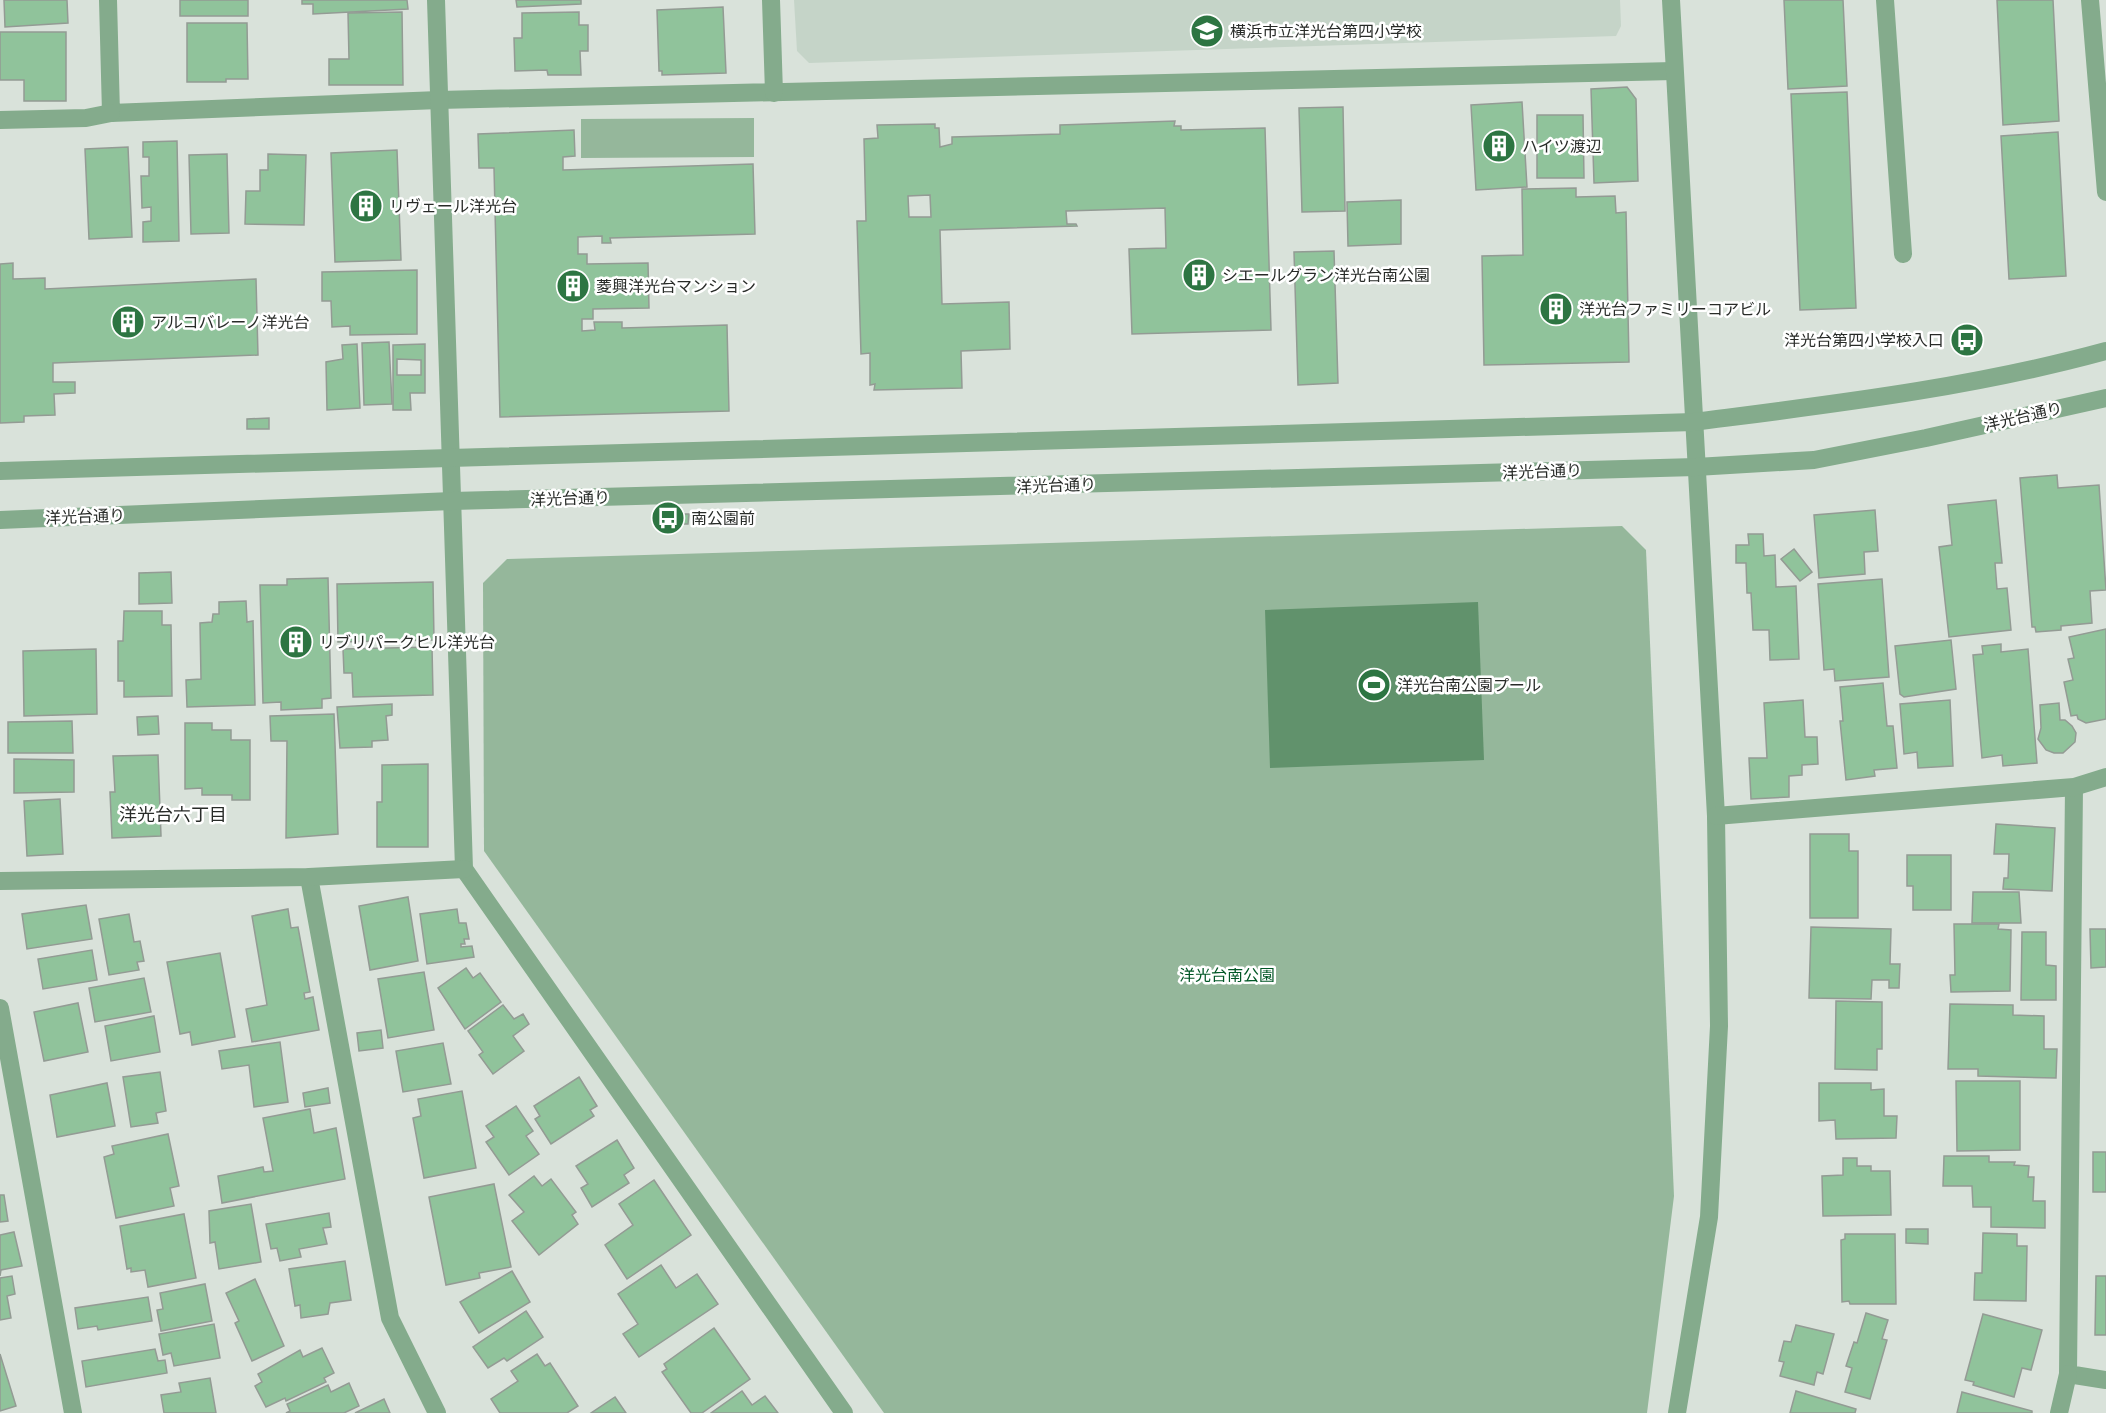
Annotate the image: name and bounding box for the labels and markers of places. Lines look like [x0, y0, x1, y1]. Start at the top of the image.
school or university icon: 横浜市立洋光台第四小学校 [1189, 13, 1225, 49]
place label: 横浜市立洋光台第四小学校 [1230, 22, 1422, 41]
building icon: ハイツ渡辺 [1481, 128, 1517, 164]
place label: ハイツ渡辺 [1522, 137, 1602, 156]
building icon: リヴェール洋光台 [348, 188, 384, 224]
place label: リヴェール洋光台 [389, 197, 517, 216]
building icon: シエールグラン洋光台南公園 [1181, 257, 1217, 293]
place label: シエールグラン洋光台南公園 [1222, 266, 1430, 285]
building icon: 菱興洋光台マンション [555, 268, 591, 304]
place label: 菱興洋光台マンション [596, 277, 756, 296]
building icon: 洋光台ファミリーコアビル [1538, 291, 1574, 327]
place label: 洋光台ファミリーコアビル [1579, 300, 1771, 319]
building icon: アルコバレーノ洋光台 [110, 304, 146, 340]
place label: アルコバレーノ洋光台 [151, 313, 310, 332]
bus stop icon: 洋光台第四小学校入口 [1949, 322, 1985, 358]
place label: 洋光台第四小学校入口 [1784, 331, 1944, 350]
bus stop icon: 南公園前 [650, 500, 686, 536]
place label: 南公園前 [691, 509, 755, 528]
building icon: リブリパークヒル洋光台 [278, 624, 314, 660]
place label: リブリパークヒル洋光台 [319, 633, 495, 652]
sports icon: 洋光台南公園プール [1356, 667, 1392, 703]
place label: 洋光台南公園プール [1397, 676, 1541, 695]

